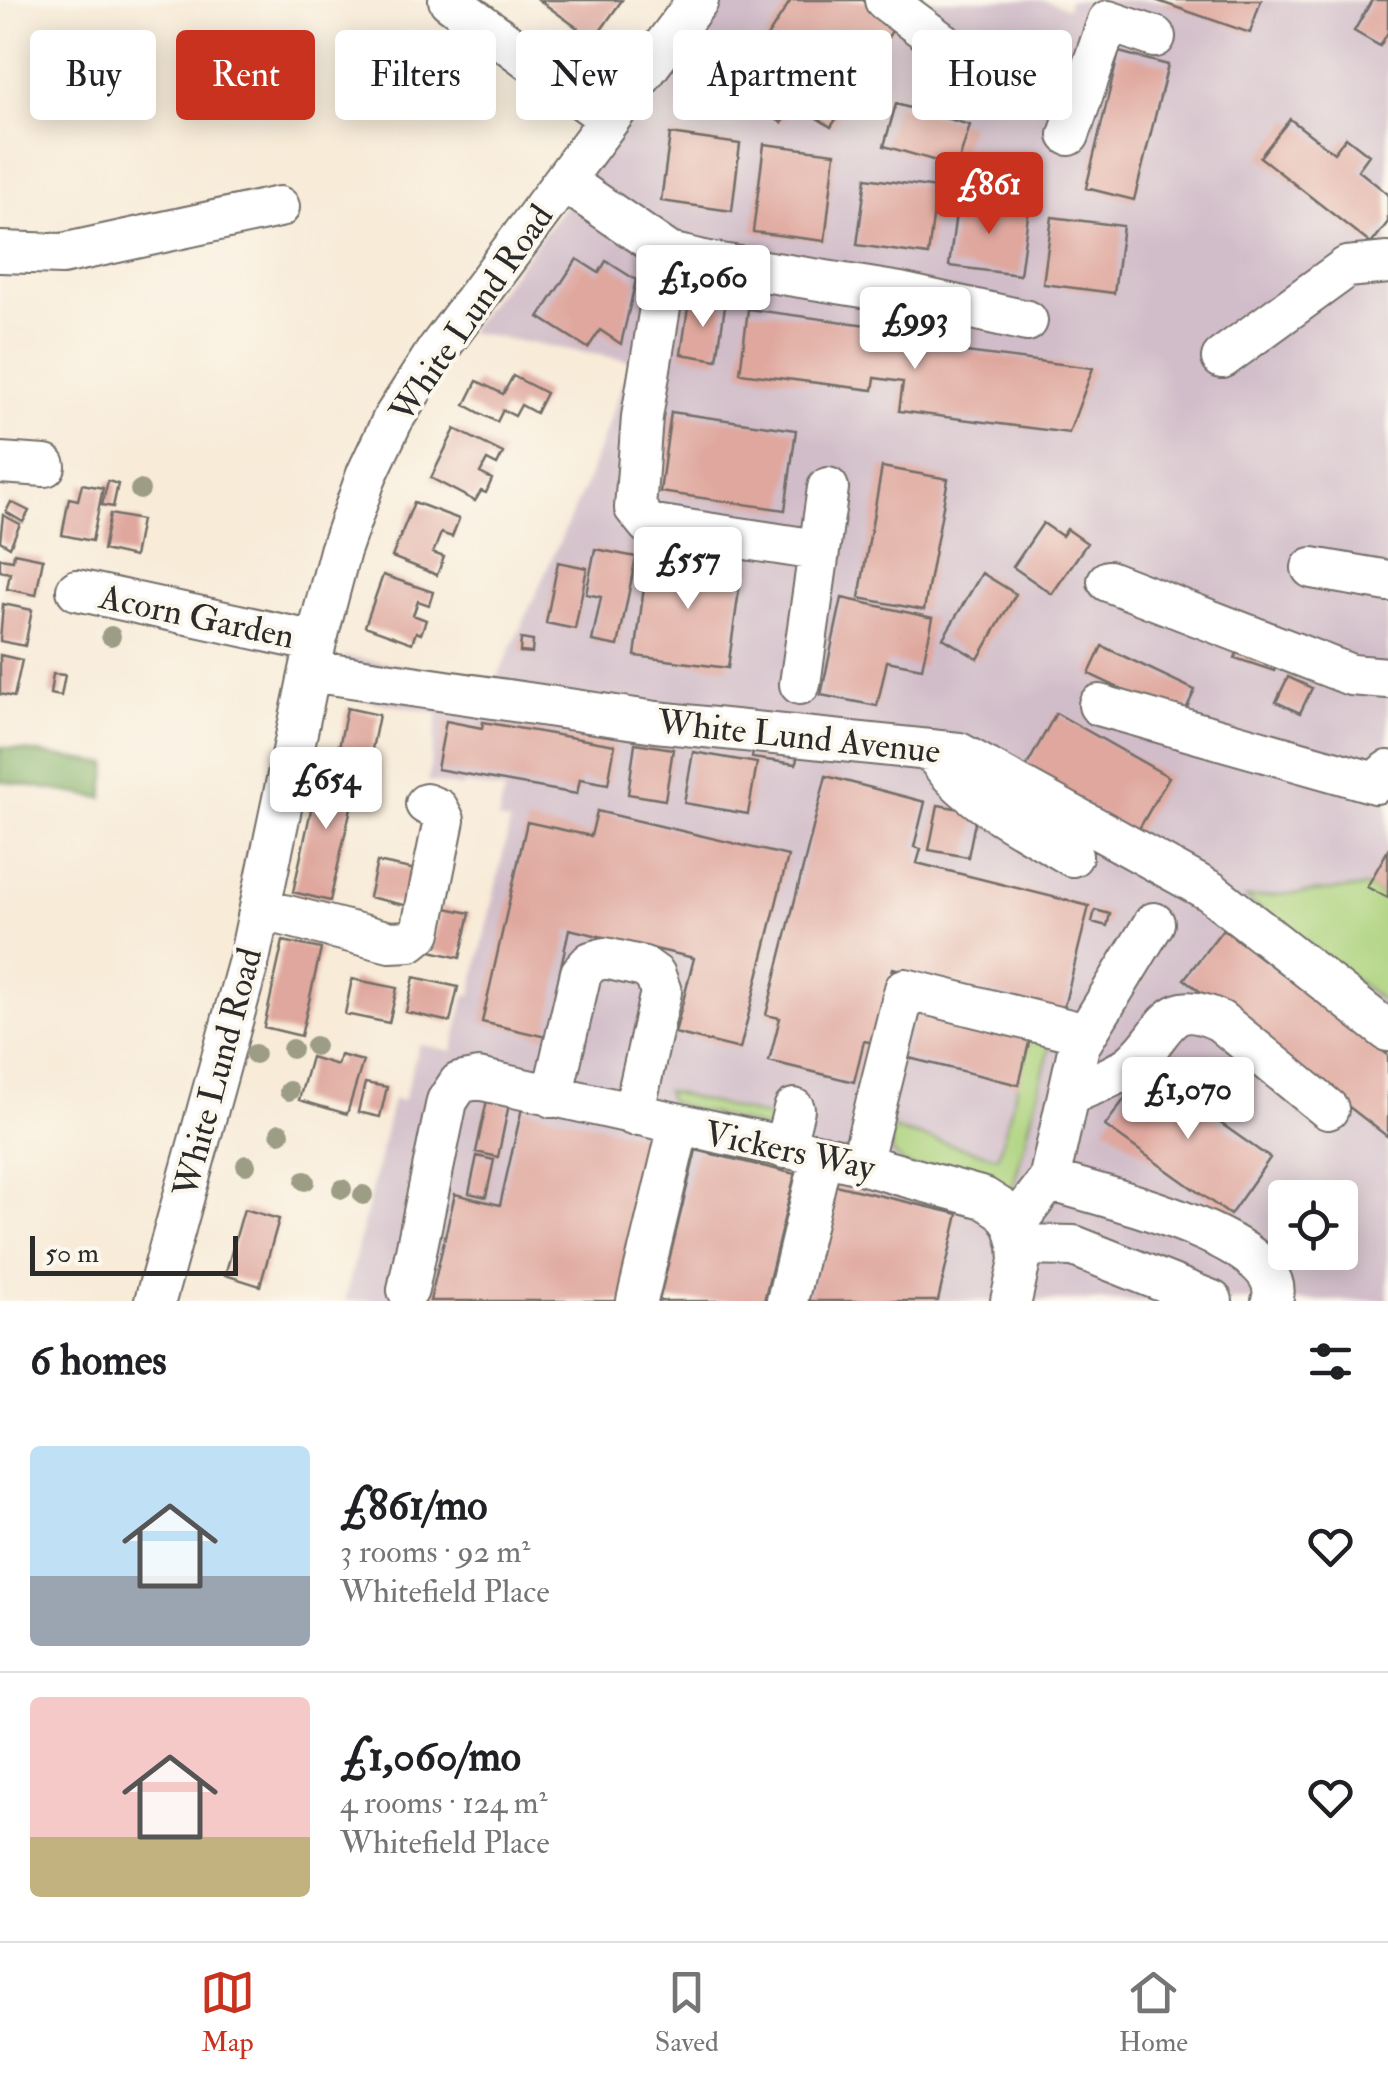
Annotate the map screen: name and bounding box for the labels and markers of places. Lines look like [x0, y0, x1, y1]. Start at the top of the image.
pin: £861 [930, 152, 1048, 237]
pin: £1,060 [622, 245, 784, 330]
pin: £993 [856, 287, 974, 372]
pin: £557 [629, 527, 747, 612]
pin: £654 [267, 747, 385, 832]
pin: £1,070 [1107, 1057, 1269, 1142]

